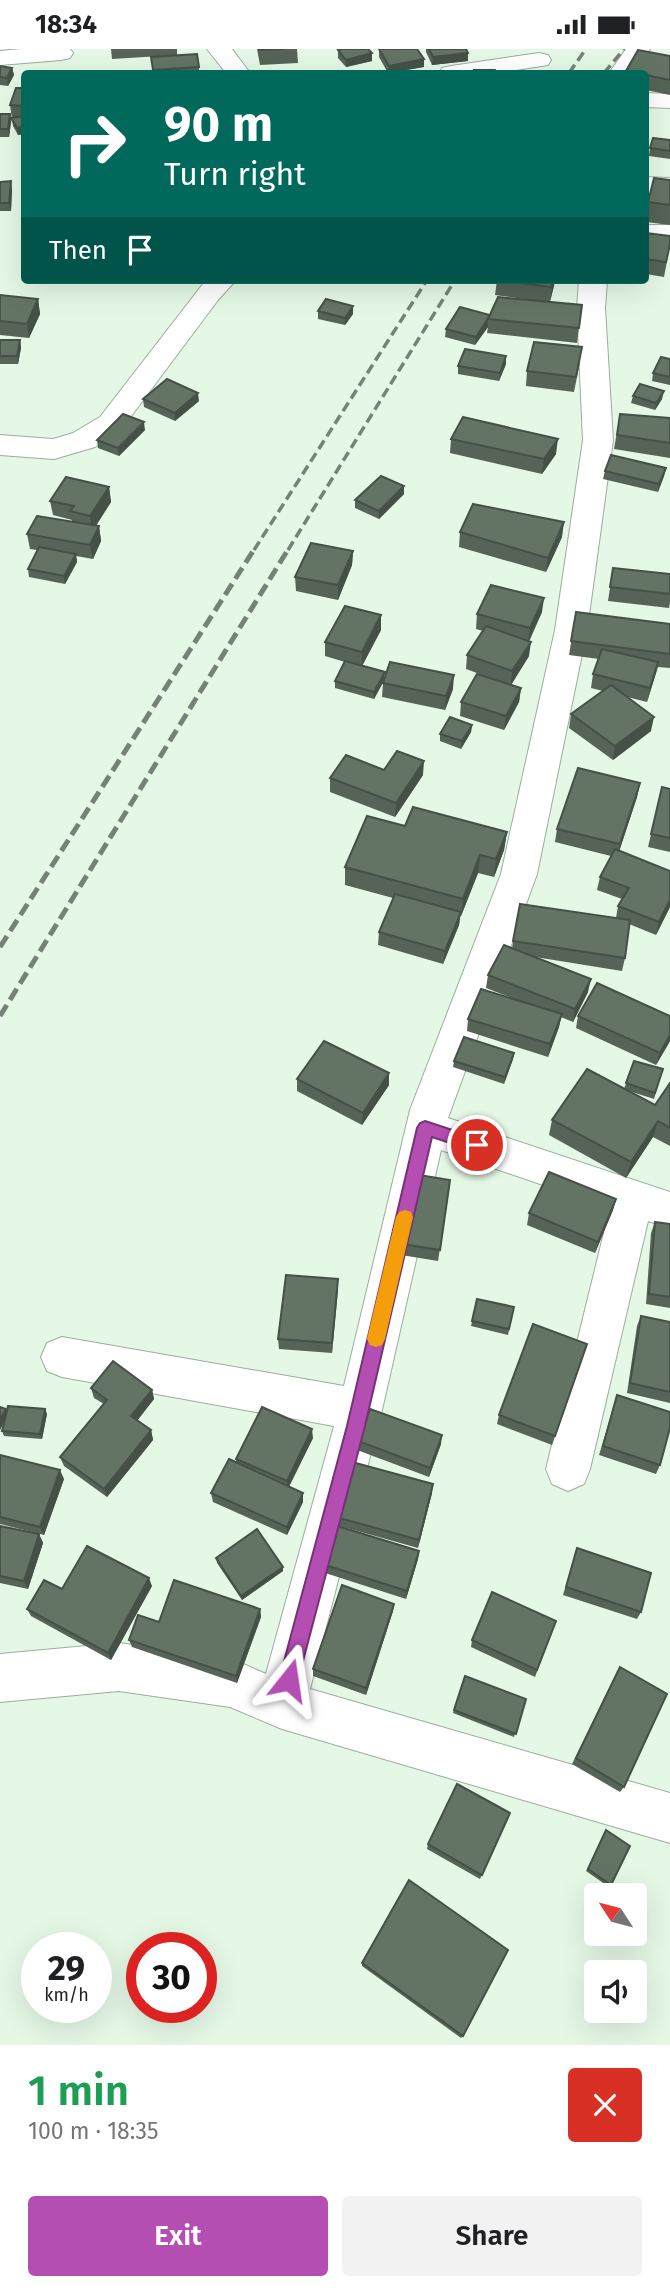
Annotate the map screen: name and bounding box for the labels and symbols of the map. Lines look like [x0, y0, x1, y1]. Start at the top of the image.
pin [447, 1115, 507, 1175]
position arrow [252, 1643, 326, 1717]
north arrow [584, 1883, 648, 1946]
speed limit sign: 30 [126, 1932, 217, 2023]

